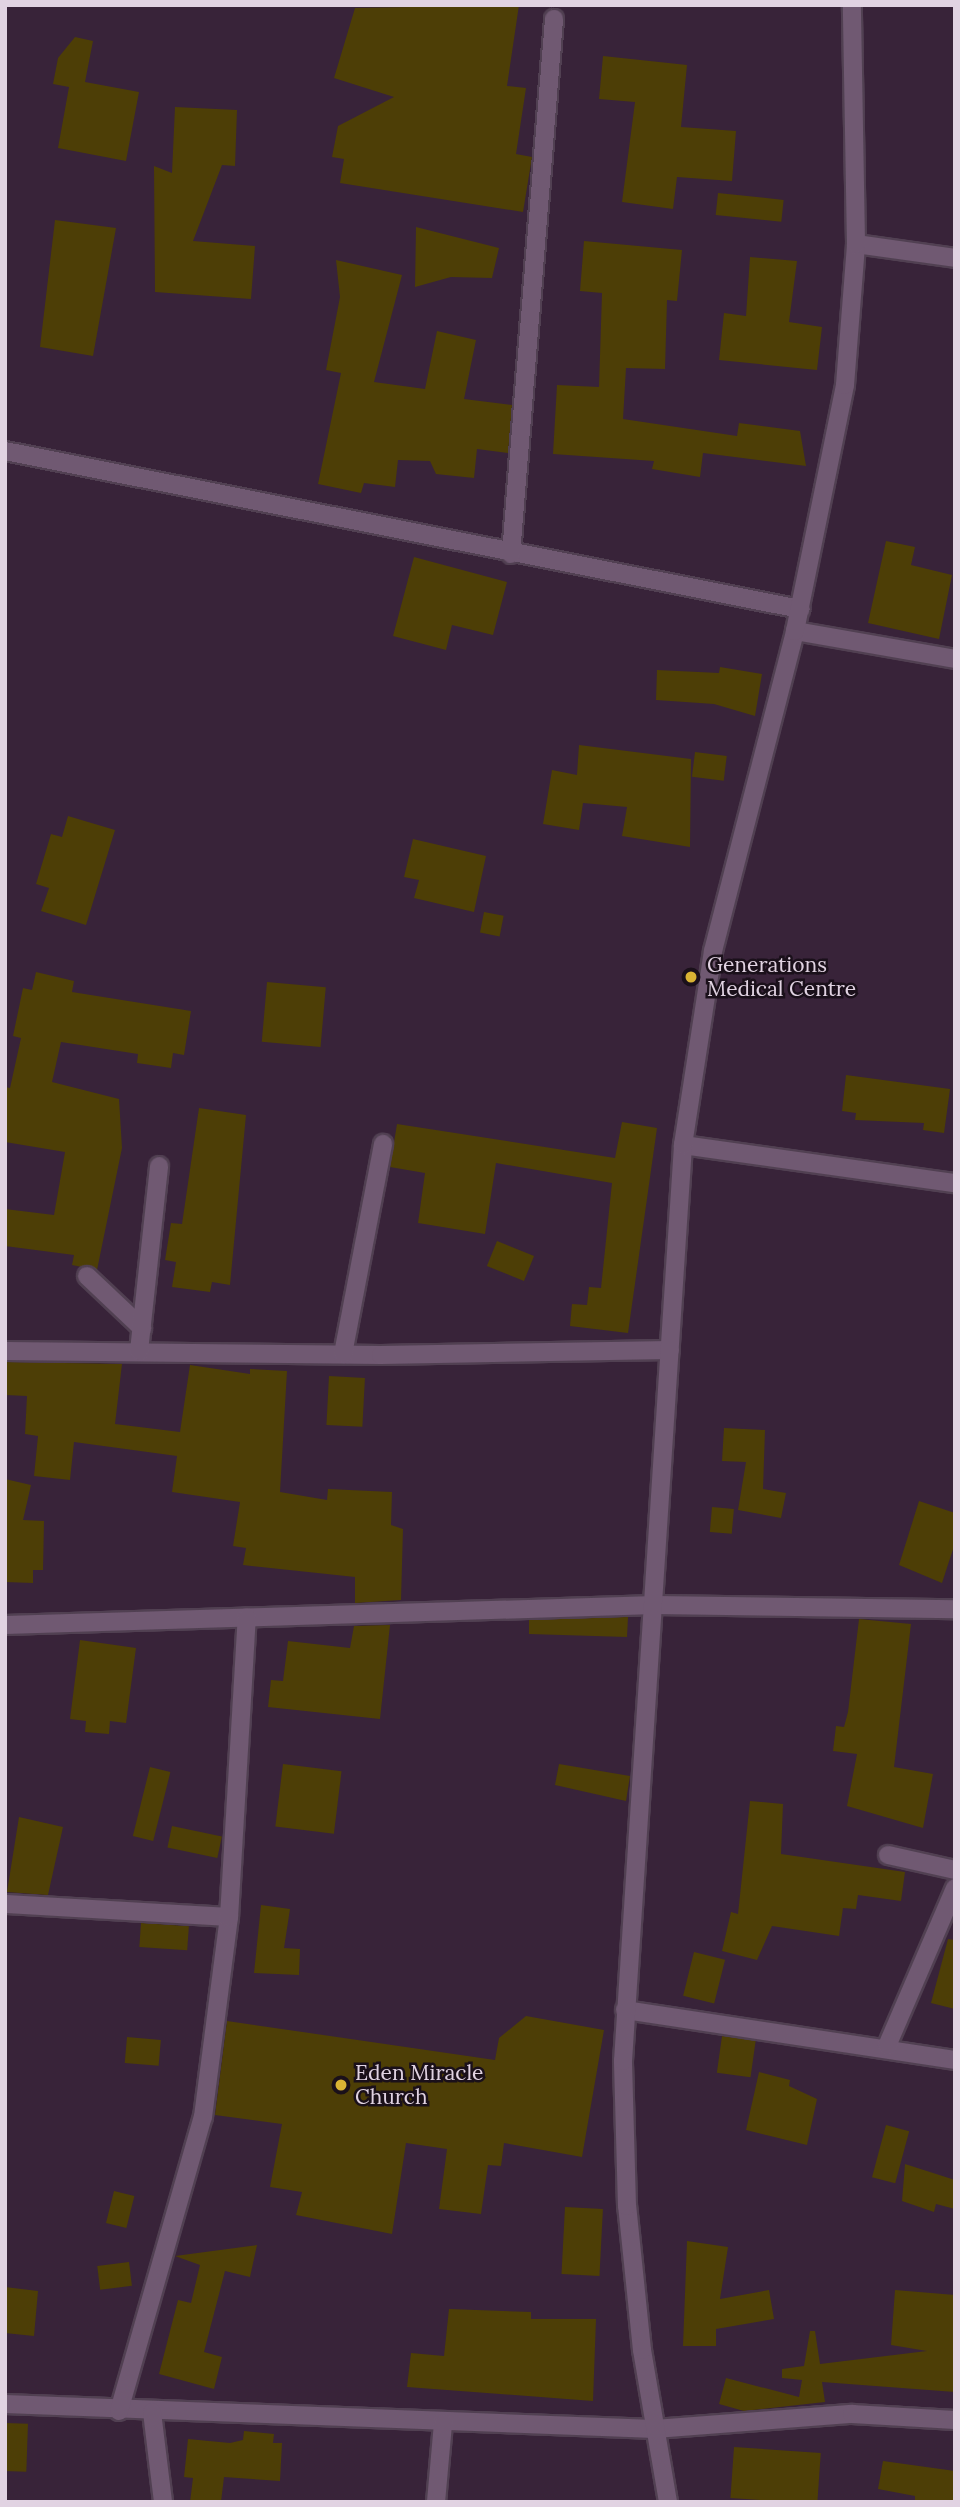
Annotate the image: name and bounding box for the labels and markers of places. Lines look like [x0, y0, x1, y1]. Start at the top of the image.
place label: Generations Medical Centre [707, 952, 856, 1002]
marker: Generations Medical Centre [681, 967, 701, 987]
place label: Eden Miracle Church [355, 2060, 483, 2110]
marker: Eden Miracle Church [333, 2077, 349, 2093]

